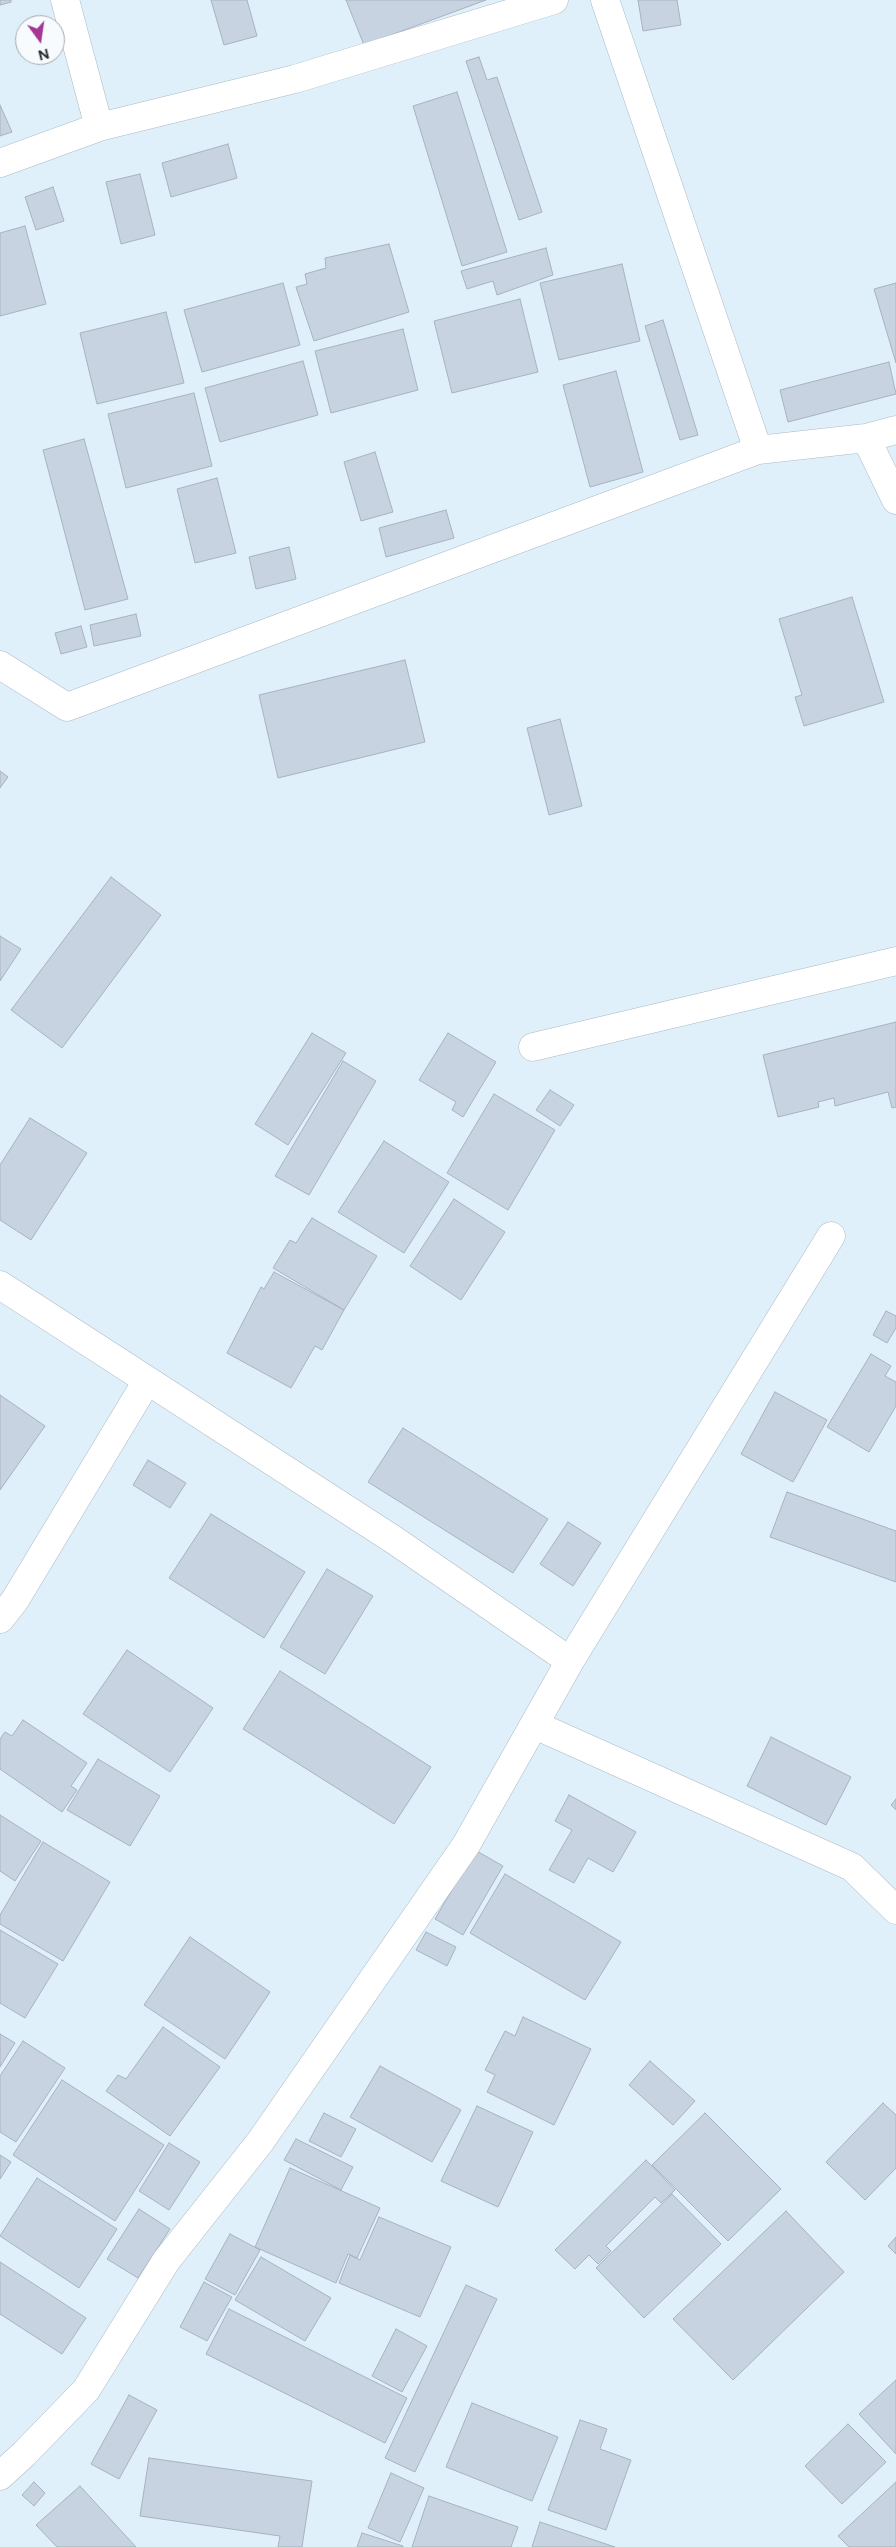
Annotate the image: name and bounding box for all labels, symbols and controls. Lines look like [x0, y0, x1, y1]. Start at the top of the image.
north arrow [15, 15, 65, 65]
text: N [36, 45, 51, 64]

